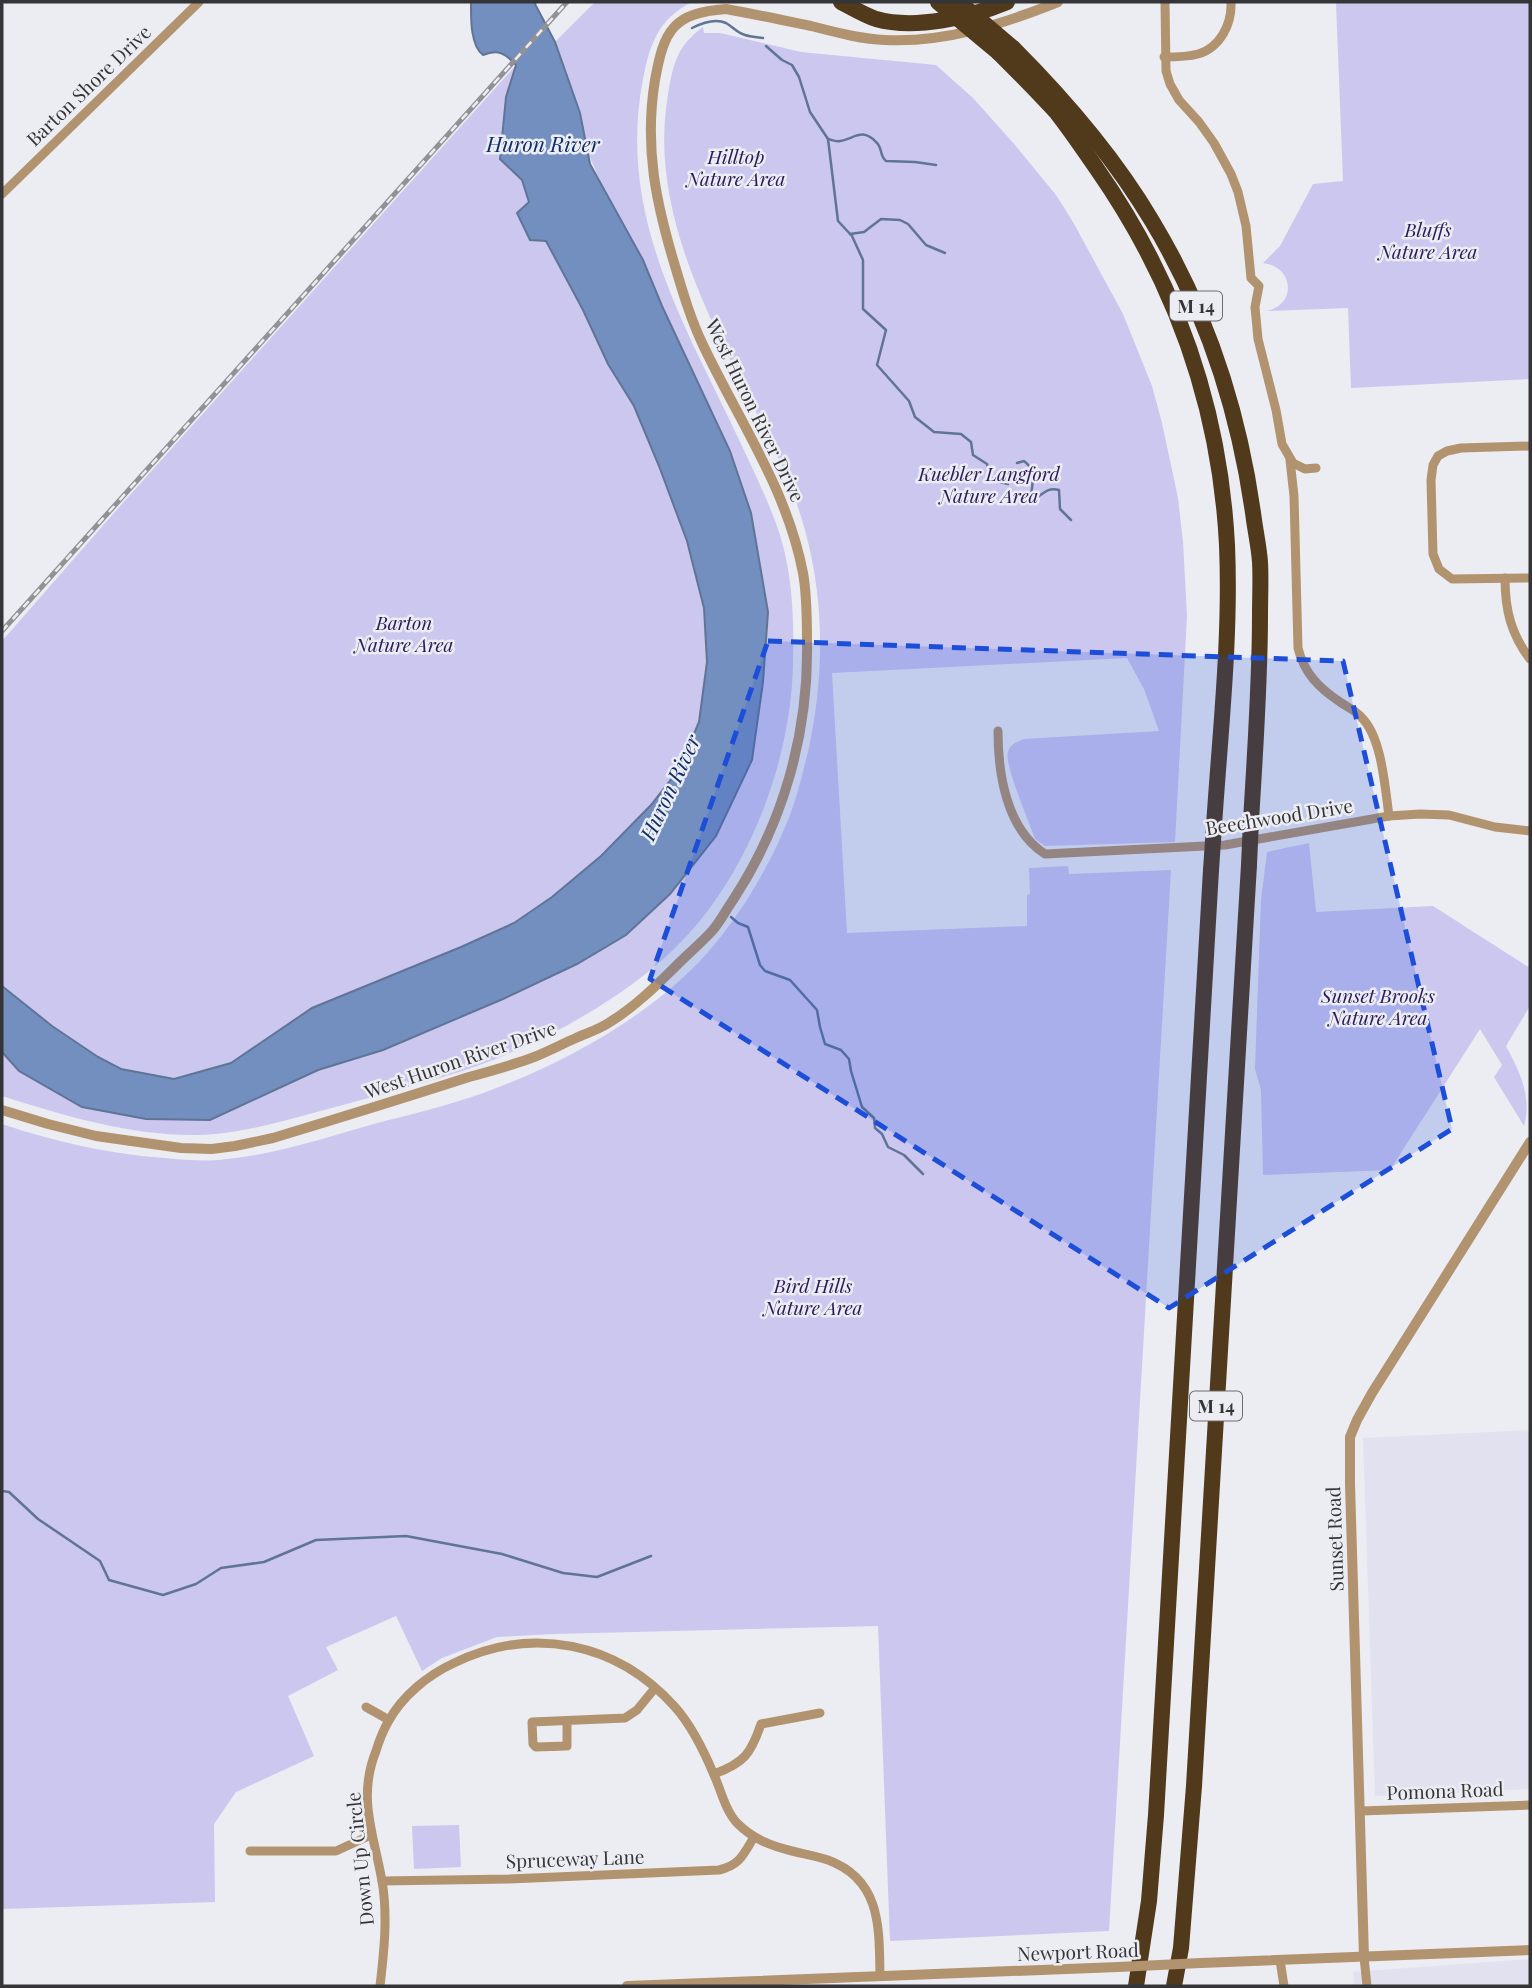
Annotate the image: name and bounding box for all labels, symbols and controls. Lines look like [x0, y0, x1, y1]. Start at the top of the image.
street label: Barton Shore Drive [20, 19, 156, 151]
water label: Huron River [485, 129, 601, 157]
park label: Hilltop Nature Area [684, 143, 786, 191]
park label: Bluffs Nature Area [1376, 216, 1478, 264]
road number: M 14 [1170, 292, 1222, 320]
street label: West Huron River Drive [700, 313, 812, 506]
park label: Kuebler Langford Nature Area [917, 460, 1061, 508]
park label: Barton Nature Area [352, 609, 454, 657]
water label: Huron River [632, 729, 706, 845]
street label: Beechwood Drive [1203, 792, 1355, 840]
park label: Sunset Brooks Nature Area [1320, 982, 1435, 1030]
street label: West Huron River Drive [360, 1014, 559, 1104]
park label: Bird Hills Nature Area [761, 1272, 863, 1320]
road number: M 14 [1190, 1392, 1242, 1420]
street label: Sunset Road [1319, 1486, 1349, 1592]
street label: Pomona Road [1386, 1775, 1504, 1805]
street label: Down Up Circle [339, 1791, 379, 1927]
street label: Spruceway Lane [505, 1843, 645, 1873]
street label: Newport Road [1017, 1936, 1139, 1966]

